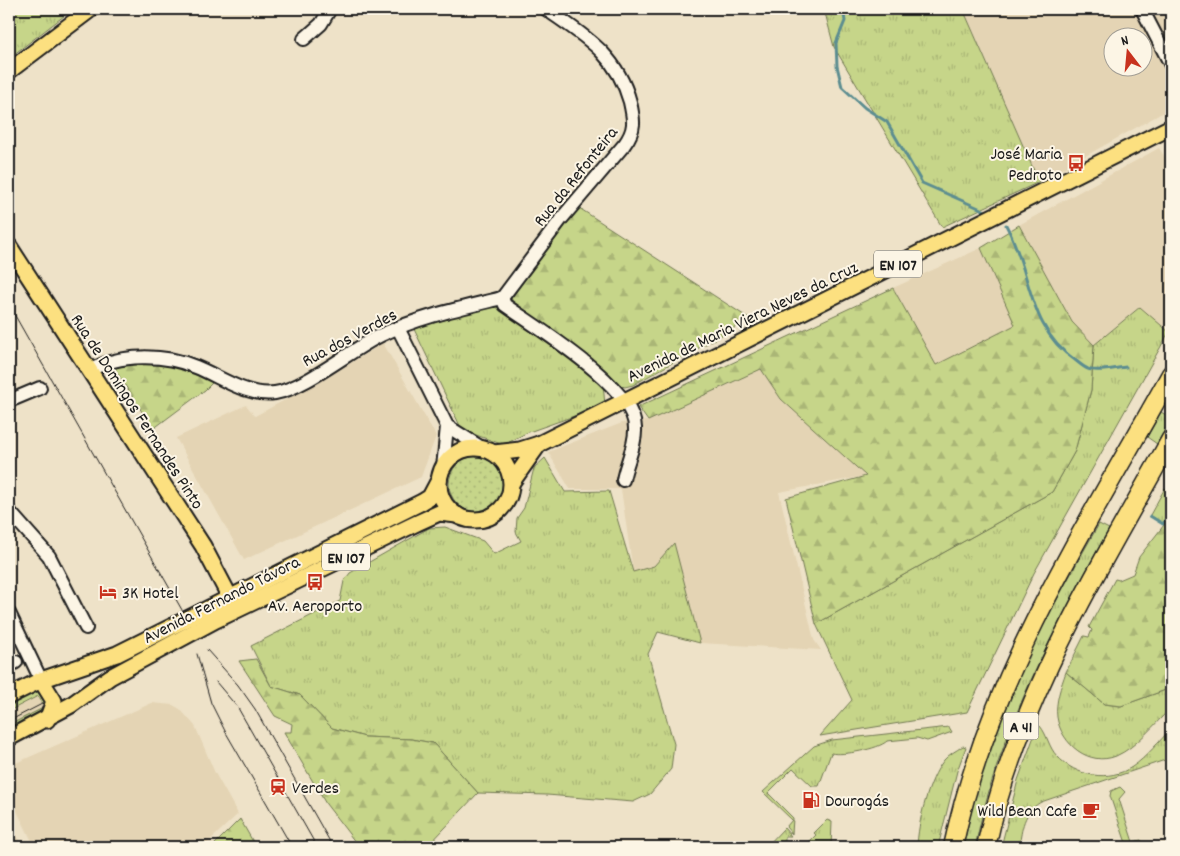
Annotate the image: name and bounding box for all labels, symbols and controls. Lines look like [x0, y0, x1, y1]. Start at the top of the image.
north arrow [1102, 28, 1152, 78]
text: N [1119, 31, 1131, 52]
street label: Rua da Refonteira [529, 122, 626, 233]
place label: José Maria Pedroto [991, 143, 1063, 189]
bus stop icon: José Maria Pedroto [1066, 153, 1086, 173]
road number: EN 107 [874, 250, 922, 278]
street label: Avenida de Maria Viera Neves da Cruz [623, 256, 863, 390]
street label: Rua dos Verdes [298, 304, 402, 375]
street label: Rua de Domingos Fernandes Pinto [63, 310, 209, 515]
road number: EN 107 [322, 544, 370, 570]
street label: Avenida Fernando Távora [139, 551, 305, 652]
bus stop icon: Av. Aeroporto [305, 572, 325, 592]
hotel icon: 3K Hotel [98, 582, 118, 602]
place label: 3K Hotel [122, 582, 179, 607]
place label: Av. Aeroporto [268, 595, 362, 620]
road number: A 41 [1004, 712, 1038, 739]
station icon: Verdes [268, 777, 288, 797]
place label: Verdes [292, 777, 339, 802]
fuel station icon: Dourogás [801, 790, 821, 810]
place label: Dourogás [825, 790, 889, 815]
place label: Wild Bean Cafe [978, 800, 1077, 825]
cafe icon: Wild Bean Cafe [1081, 800, 1101, 820]

